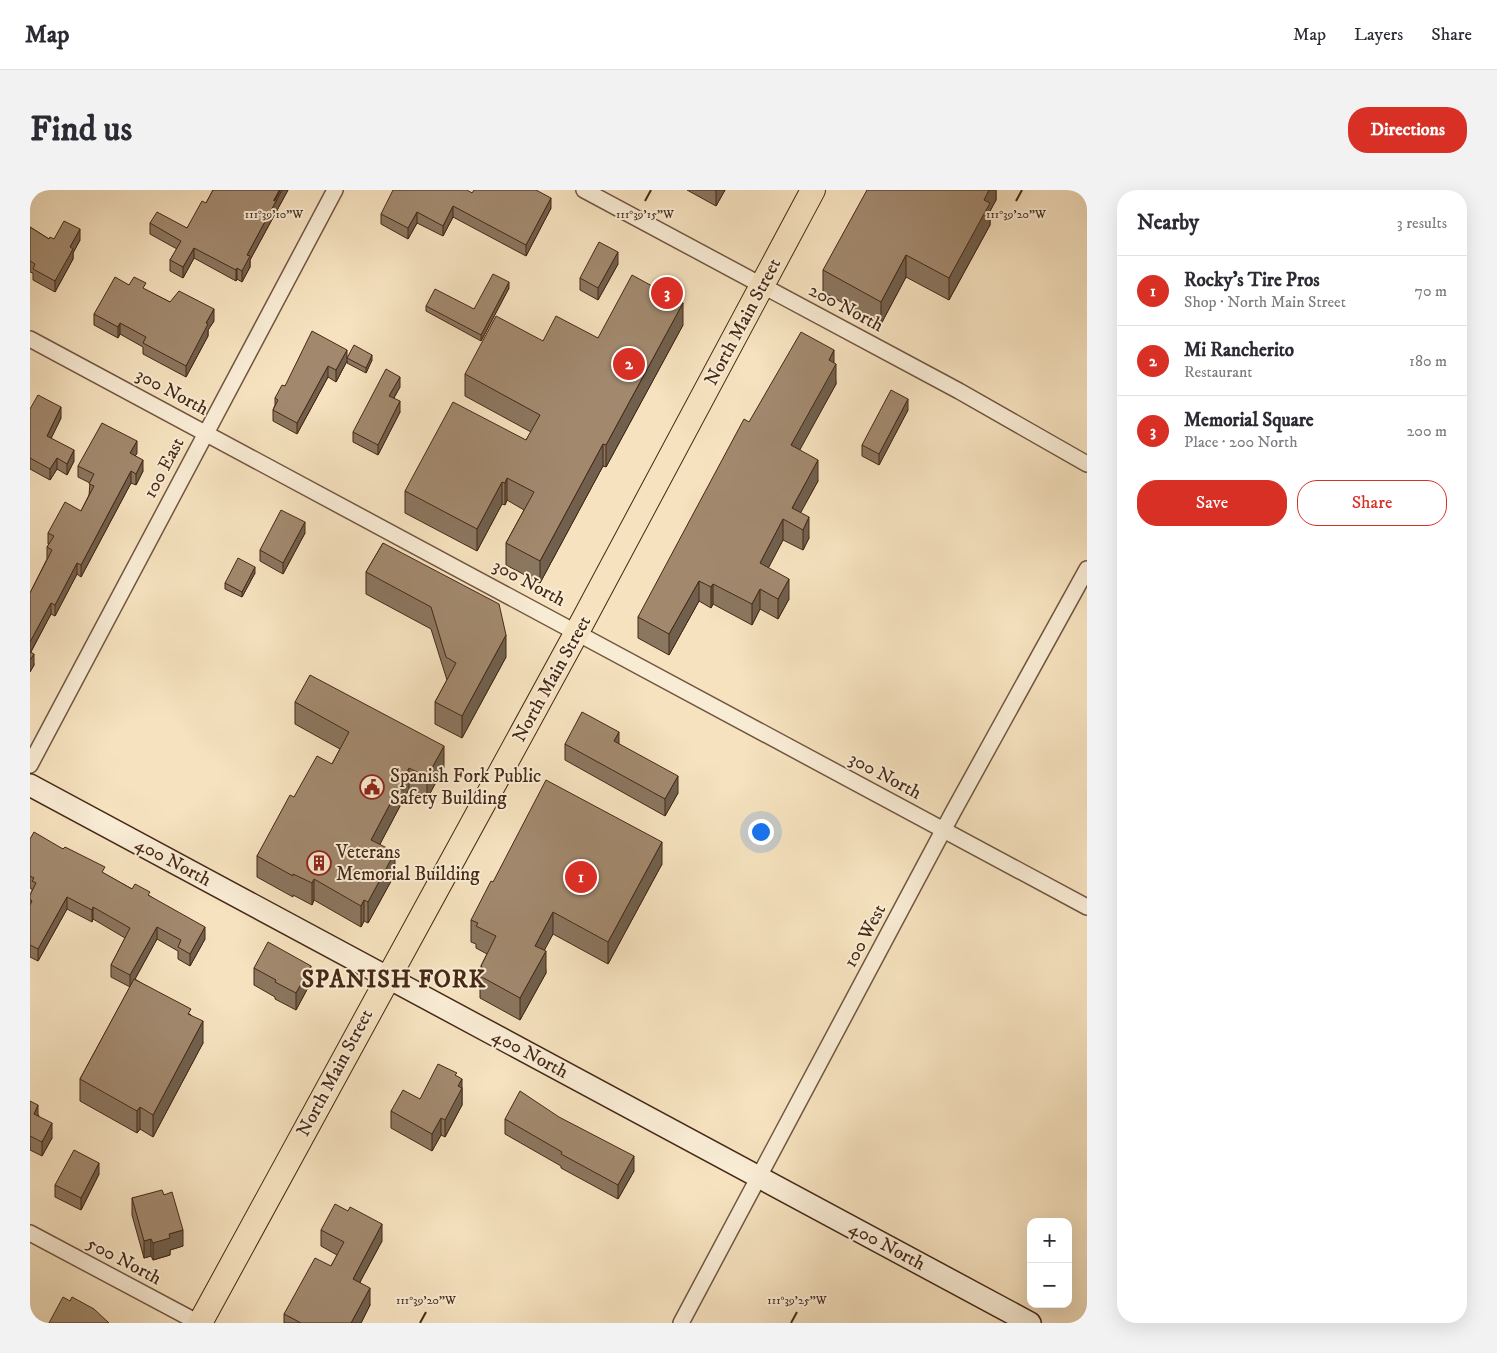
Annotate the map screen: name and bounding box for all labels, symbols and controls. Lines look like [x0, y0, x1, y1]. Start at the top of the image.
text: Map [25, 20, 69, 50]
text: Map [1293, 24, 1326, 46]
text: Layers [1354, 24, 1403, 46]
text: Share [1431, 24, 1472, 46]
button: Directions [1348, 107, 1467, 153]
text: Find us [30, 108, 132, 152]
text: 111°39'10"W [245, 207, 304, 222]
text: 111°39'15"W [616, 207, 675, 222]
text: 111°39'20"W [986, 207, 1047, 222]
text: Nearby [1137, 210, 1199, 236]
text: 3 results [1397, 213, 1447, 233]
street label: North Main Street [700, 254, 786, 390]
text: Rocky's Tire Pros [1184, 269, 1320, 292]
pin: 3 [651, 274, 683, 312]
street label: 200 North [805, 279, 887, 337]
text: 1 [1150, 281, 1156, 301]
text: 70 m [1415, 281, 1447, 301]
text: Shop · North Main Street [1184, 292, 1346, 312]
text: Mi Rancherito [1184, 339, 1294, 362]
pin: 2 [613, 345, 645, 383]
text: 2 [1149, 351, 1157, 371]
text: 180 m [1409, 351, 1447, 371]
text: Restaurant [1184, 362, 1252, 382]
street label: 300 North [132, 363, 212, 421]
text: Memorial Square [1184, 409, 1314, 432]
text: 3 [1150, 421, 1156, 441]
text: 200 m [1406, 421, 1447, 441]
text: Place · 200 North [1184, 432, 1298, 452]
street label: 100 East [138, 434, 190, 502]
button: Save [1137, 480, 1287, 526]
button: Share [1297, 480, 1447, 526]
street label: 300 North [489, 554, 569, 612]
street label: North Main Street [508, 612, 596, 746]
street label: 300 North [845, 747, 925, 805]
place label: Spanish Fork Public Safety Building [390, 765, 541, 810]
public building icon: Spanish Fork Public Safety Building [359, 774, 385, 800]
your location [748, 819, 774, 845]
street label: 400 North [131, 832, 215, 892]
place label: Veterans Memorial Building [335, 841, 480, 886]
building icon: Veterans Memorial Building [306, 850, 332, 876]
pin: 1 [565, 858, 597, 896]
street label: 100 West [839, 900, 891, 972]
district label: SPANISH FORK [302, 965, 487, 995]
street label: North Main Street [292, 1005, 378, 1141]
street label: 400 North [488, 1024, 572, 1084]
street label: 400 North [845, 1216, 929, 1276]
map controls [1027, 1218, 1072, 1308]
button: + [1027, 1218, 1072, 1263]
street label: 500 North [83, 1232, 165, 1290]
button: − [1027, 1263, 1072, 1308]
text: 111°39'20"W [396, 1293, 457, 1308]
text: 111°39'25"W [767, 1293, 828, 1308]

